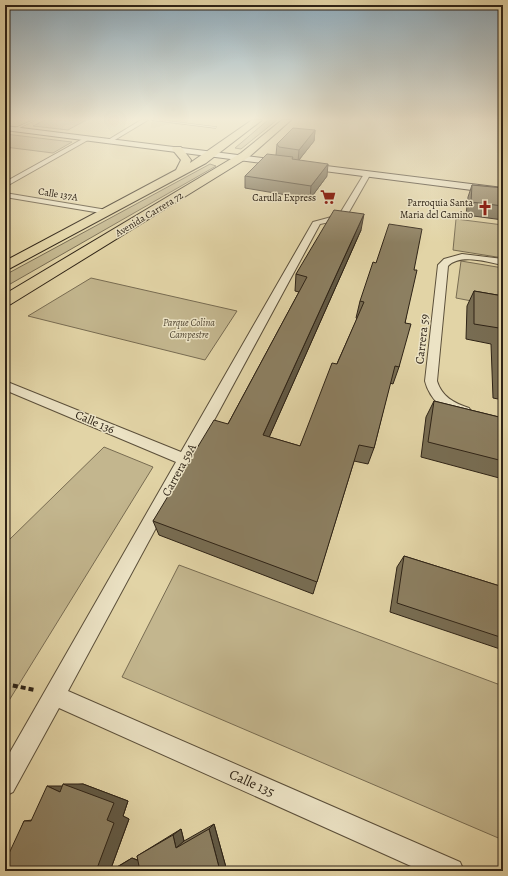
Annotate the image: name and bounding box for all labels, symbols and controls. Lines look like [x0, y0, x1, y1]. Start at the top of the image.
street label: Calle 137A [37, 184, 79, 204]
street label: Avenida Carrera 72 [112, 188, 186, 240]
supermarket icon: Carulla Express [319, 188, 337, 206]
place label: Carulla Express [252, 191, 316, 205]
place label: Parroquia Santa Maria del Camino [400, 196, 473, 221]
church icon: Parroquia Santa Maria del Camino [476, 199, 494, 217]
street label: Carrera 59 [411, 313, 433, 365]
park label: Parque Colina Campestre [163, 316, 215, 342]
street label: Calle 136 [73, 407, 118, 438]
street label: Carrera 59A [158, 440, 200, 499]
street label: Calle 135 [226, 765, 278, 801]

